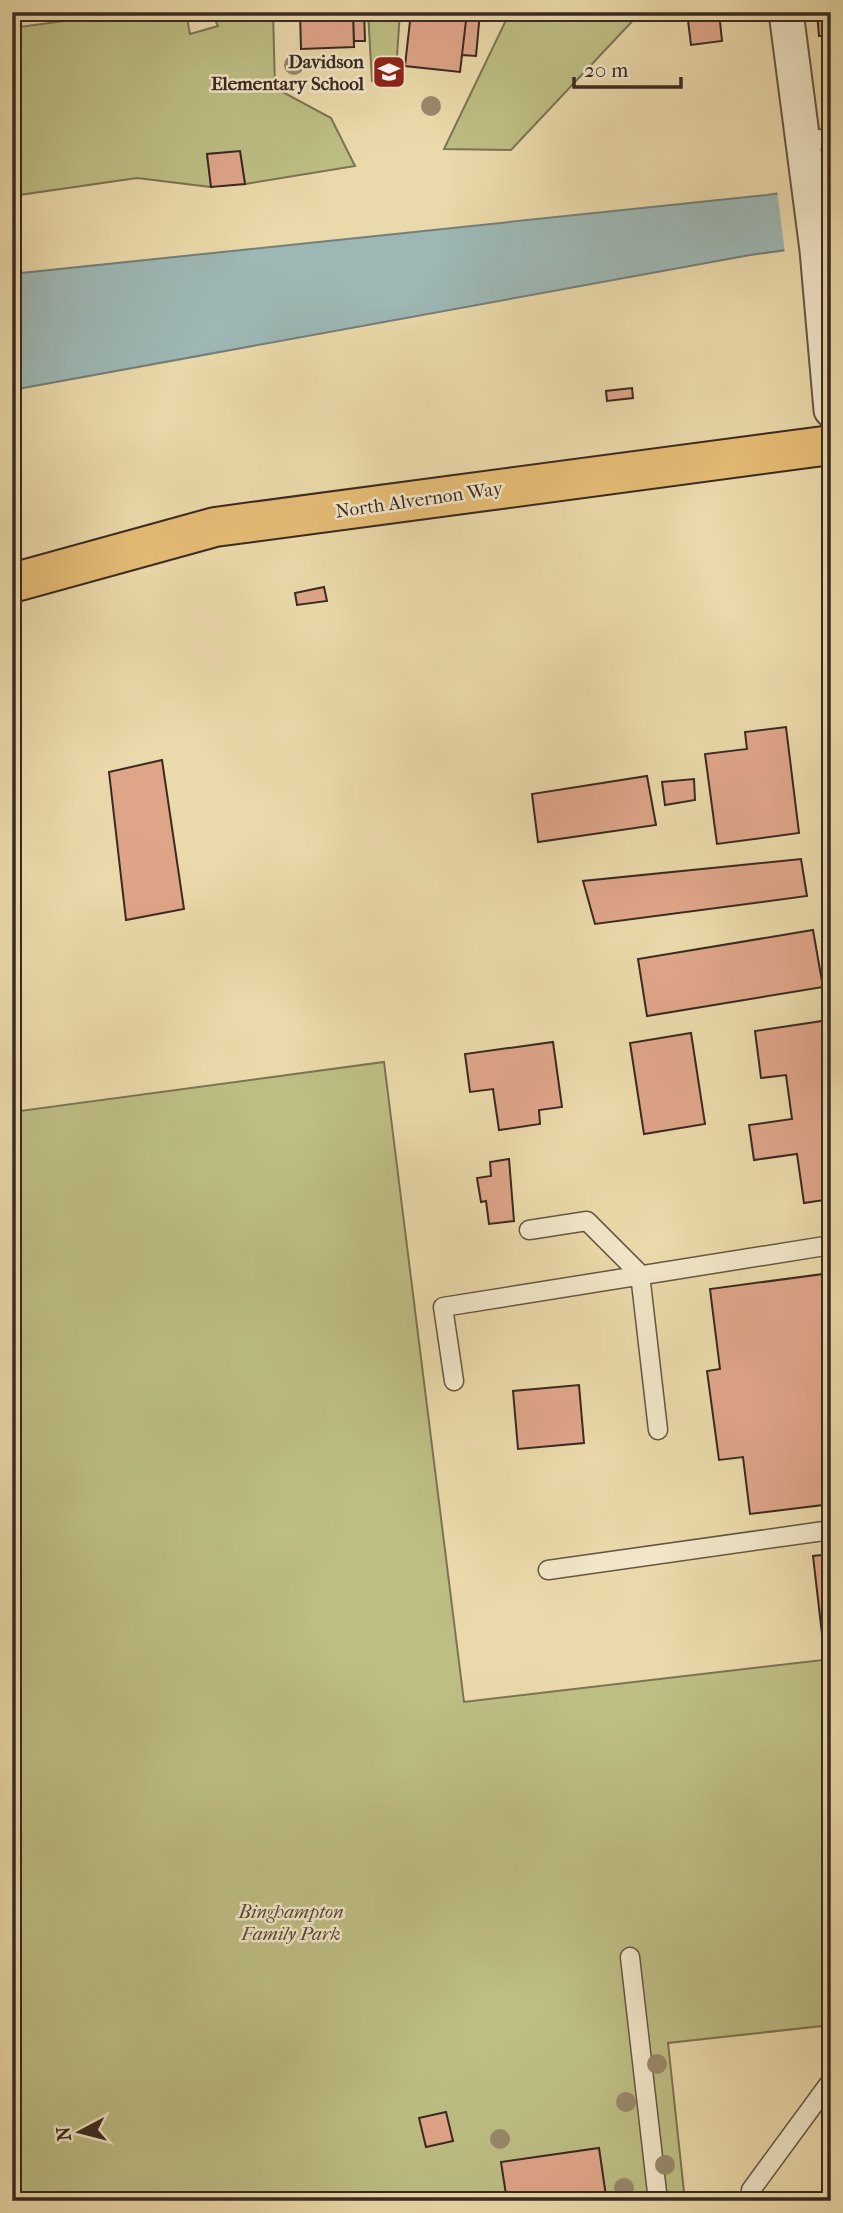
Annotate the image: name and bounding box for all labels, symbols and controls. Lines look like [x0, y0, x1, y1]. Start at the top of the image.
scale bar [574, 46, 680, 90]
place label: Davidson Elementary School [211, 51, 365, 95]
school or university icon: Davidson Elementary School [370, 53, 408, 91]
text: 20 m [584, 58, 629, 82]
street label: North Alvernon Way [334, 477, 505, 523]
park label: Binghampton Family Park [237, 1901, 344, 1945]
north arrow [46, 2098, 116, 2168]
text: N [52, 2125, 76, 2142]

